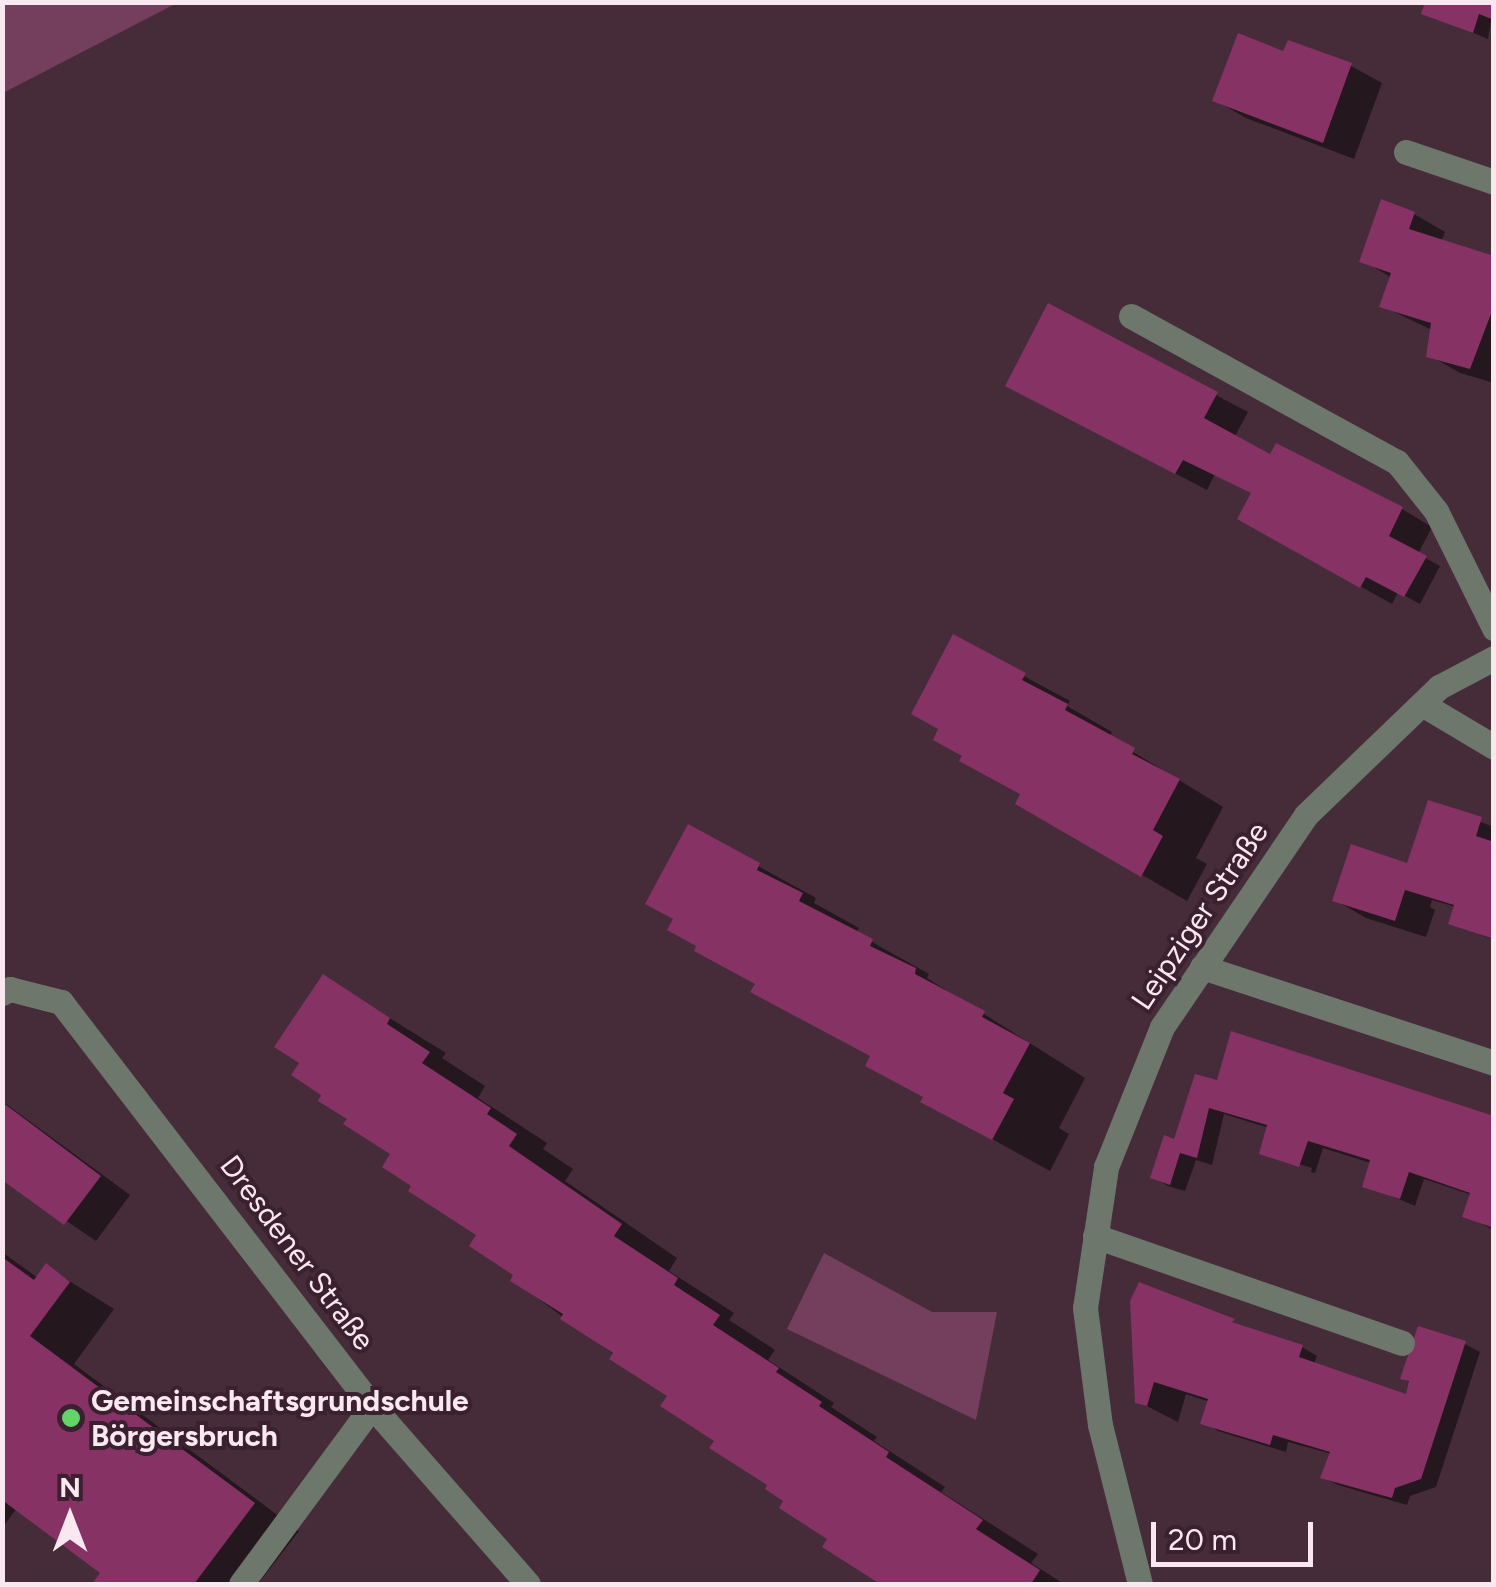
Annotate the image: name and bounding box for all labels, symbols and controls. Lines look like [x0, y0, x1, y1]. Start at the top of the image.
street label: Leipziger Straße [1124, 815, 1276, 1017]
street label: Dresdener Straße [212, 1149, 382, 1357]
place label: Gemeinschaftsgrundschule Börgersbruch [91, 1383, 469, 1454]
marker: Gemeinschaftsgrundschule Börgersbruch [60, 1407, 82, 1429]
north arrow [20, 1467, 120, 1567]
text: N [59, 1470, 81, 1504]
scale bar [1156, 1502, 1318, 1564]
text: 20 m [1168, 1521, 1237, 1558]

